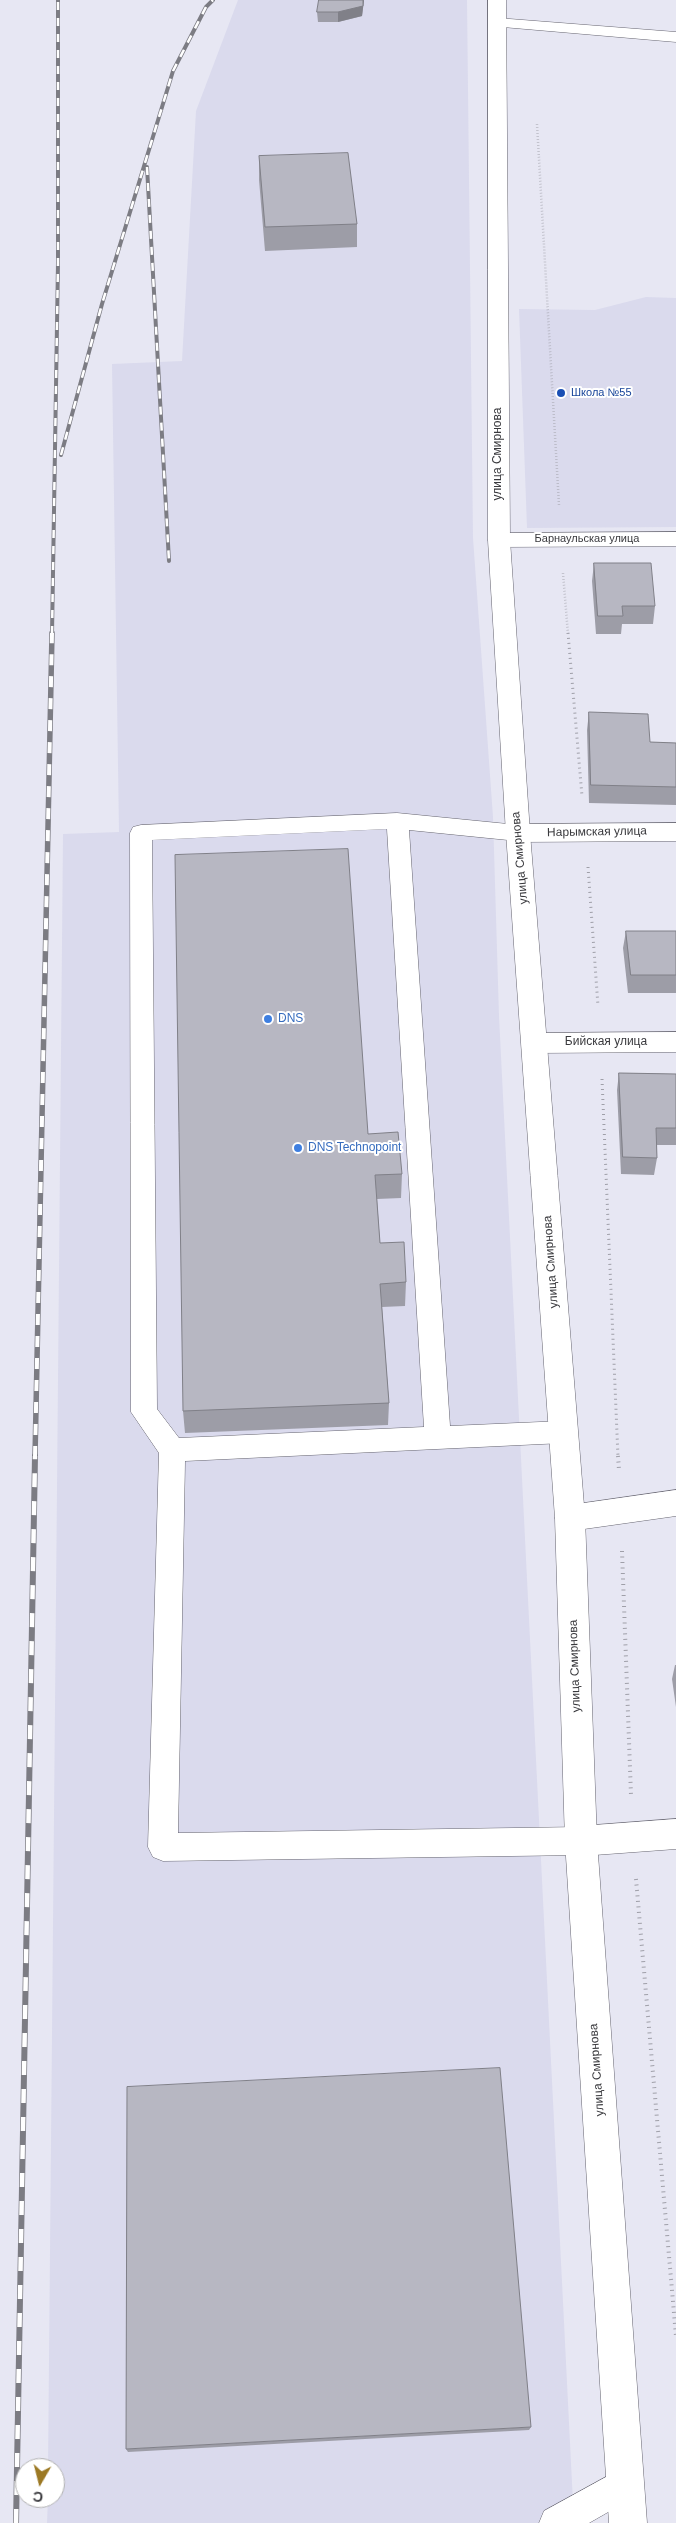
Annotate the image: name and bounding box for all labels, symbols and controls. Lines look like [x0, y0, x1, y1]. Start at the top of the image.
place label: Школа №55 [571, 386, 632, 400]
marker: Школа №55 [555, 387, 567, 399]
street label: улица Смирнова [491, 408, 505, 500]
street label: Барнаульская улица [535, 532, 639, 546]
street label: улица Смирнова [509, 811, 531, 905]
street label: Нарымская улица [547, 824, 647, 840]
place label: DNS [278, 1012, 303, 1026]
marker: DNS [262, 1013, 274, 1025]
street label: Бийская улица [565, 1035, 647, 1049]
place label: DNS Technopoint [308, 1141, 401, 1155]
marker: DNS Technopoint [292, 1142, 304, 1154]
street label: улица Смирнова [541, 1215, 561, 1309]
street label: улица Смирнова [566, 1619, 584, 1713]
street label: улица Смирнова [587, 2023, 607, 2117]
north arrow [15, 2458, 65, 2508]
text: С [32, 2488, 44, 2505]

